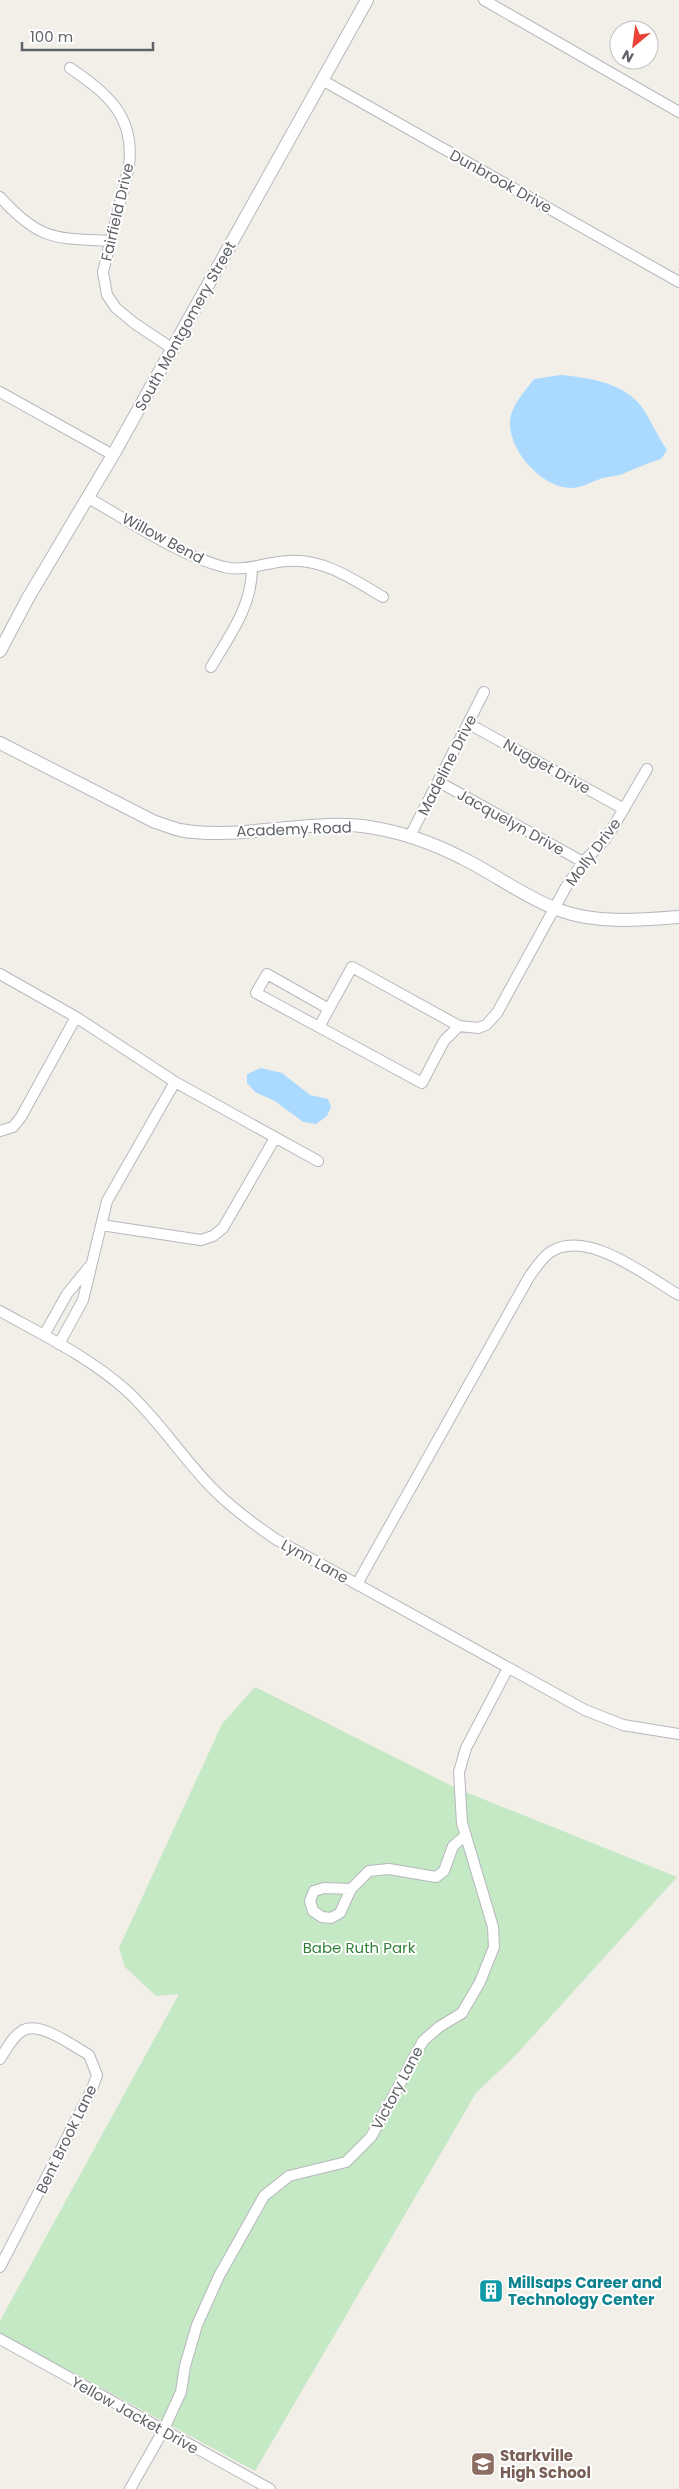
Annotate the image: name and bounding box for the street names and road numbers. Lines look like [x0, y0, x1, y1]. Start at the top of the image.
street label: Dunbrook Drive [446, 144, 556, 218]
street label: Fairfield Drive [95, 161, 139, 263]
street label: South Montgomery Street [129, 237, 241, 415]
street label: Willow Bend [118, 508, 208, 568]
street label: Madeline Drive [413, 711, 481, 819]
street label: Nugget Drive [500, 733, 594, 799]
street label: Jacquelyn Drive [454, 784, 568, 860]
street label: Molly Drive [561, 814, 625, 890]
street label: Academy Road [236, 816, 352, 842]
street label: Lynn Lane [278, 1534, 352, 1588]
street label: Victory Lane [366, 2043, 428, 2133]
street label: Bent Brook Lane [31, 2081, 101, 2197]
street label: Yellow Jacket Drive [68, 2371, 202, 2459]

